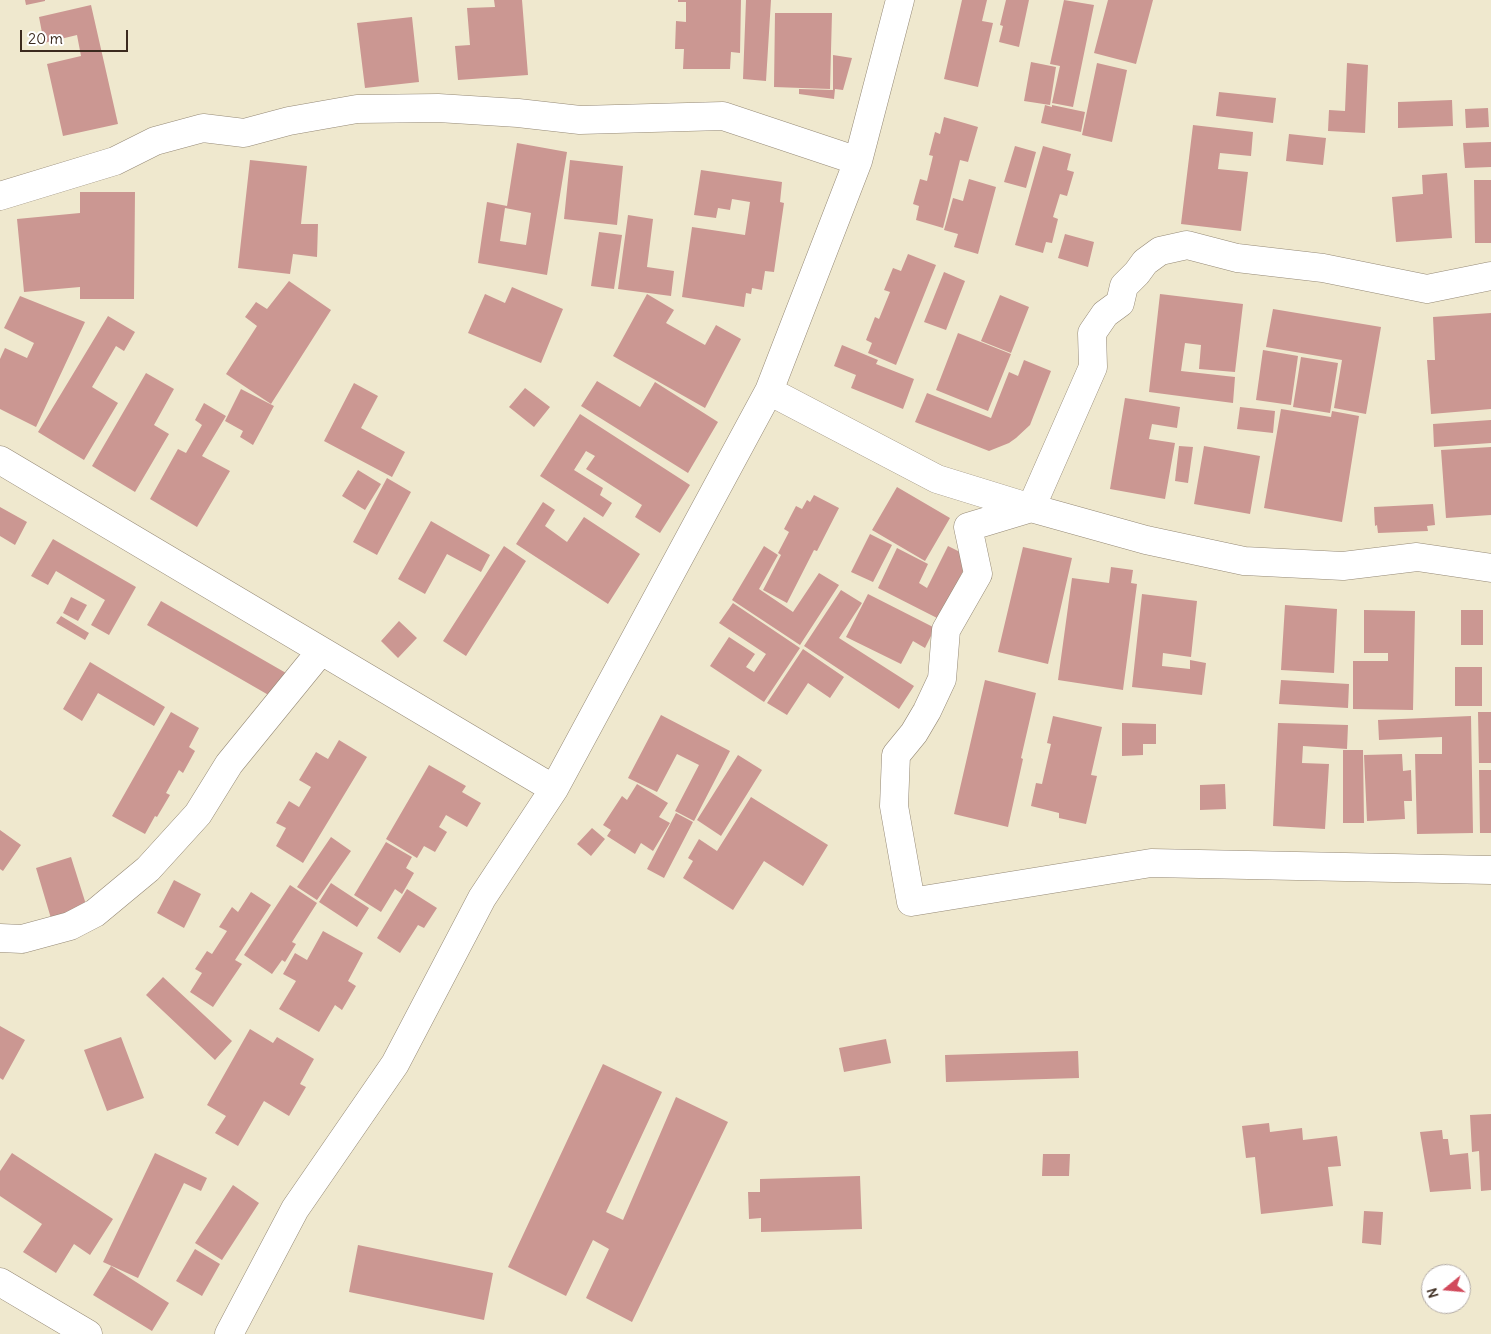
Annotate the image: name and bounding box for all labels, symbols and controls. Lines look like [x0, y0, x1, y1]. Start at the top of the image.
scale bar [22, 20, 130, 52]
text: 20 m [28, 29, 63, 48]
north arrow [1421, 1264, 1471, 1314]
text: N [1423, 1286, 1443, 1300]

